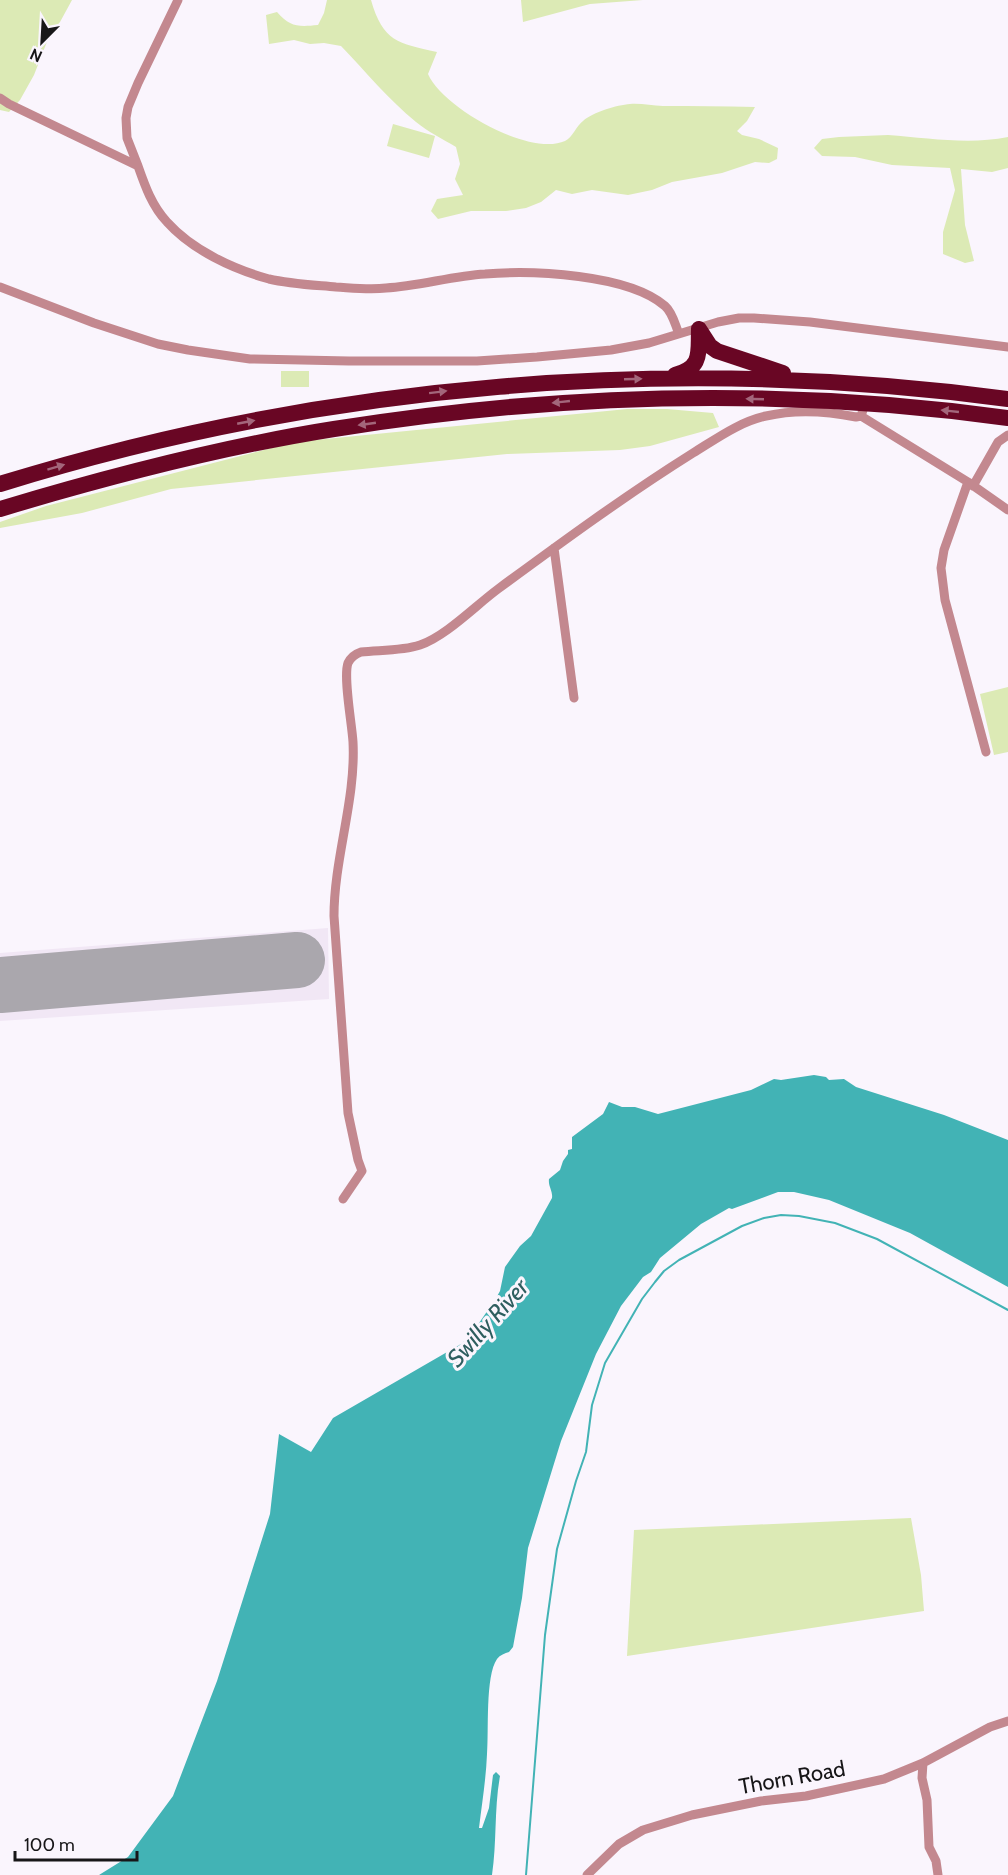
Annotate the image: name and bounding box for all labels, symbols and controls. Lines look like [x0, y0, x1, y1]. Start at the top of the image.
north arrow [12, 12, 72, 72]
text: N [27, 44, 45, 66]
one-way arrow [623, 375, 642, 384]
one-way arrow [429, 387, 448, 397]
one-way arrow [746, 394, 765, 404]
one-way arrow [551, 398, 570, 407]
one-way arrow [940, 407, 959, 416]
one-way arrow [236, 417, 255, 426]
one-way arrow [357, 419, 376, 428]
one-way arrow [47, 462, 65, 471]
water label: Swilly River [441, 1272, 536, 1372]
street label: Thorn Road [737, 1755, 847, 1800]
scale bar [15, 1824, 136, 1862]
text: 100 m [24, 1834, 75, 1856]

